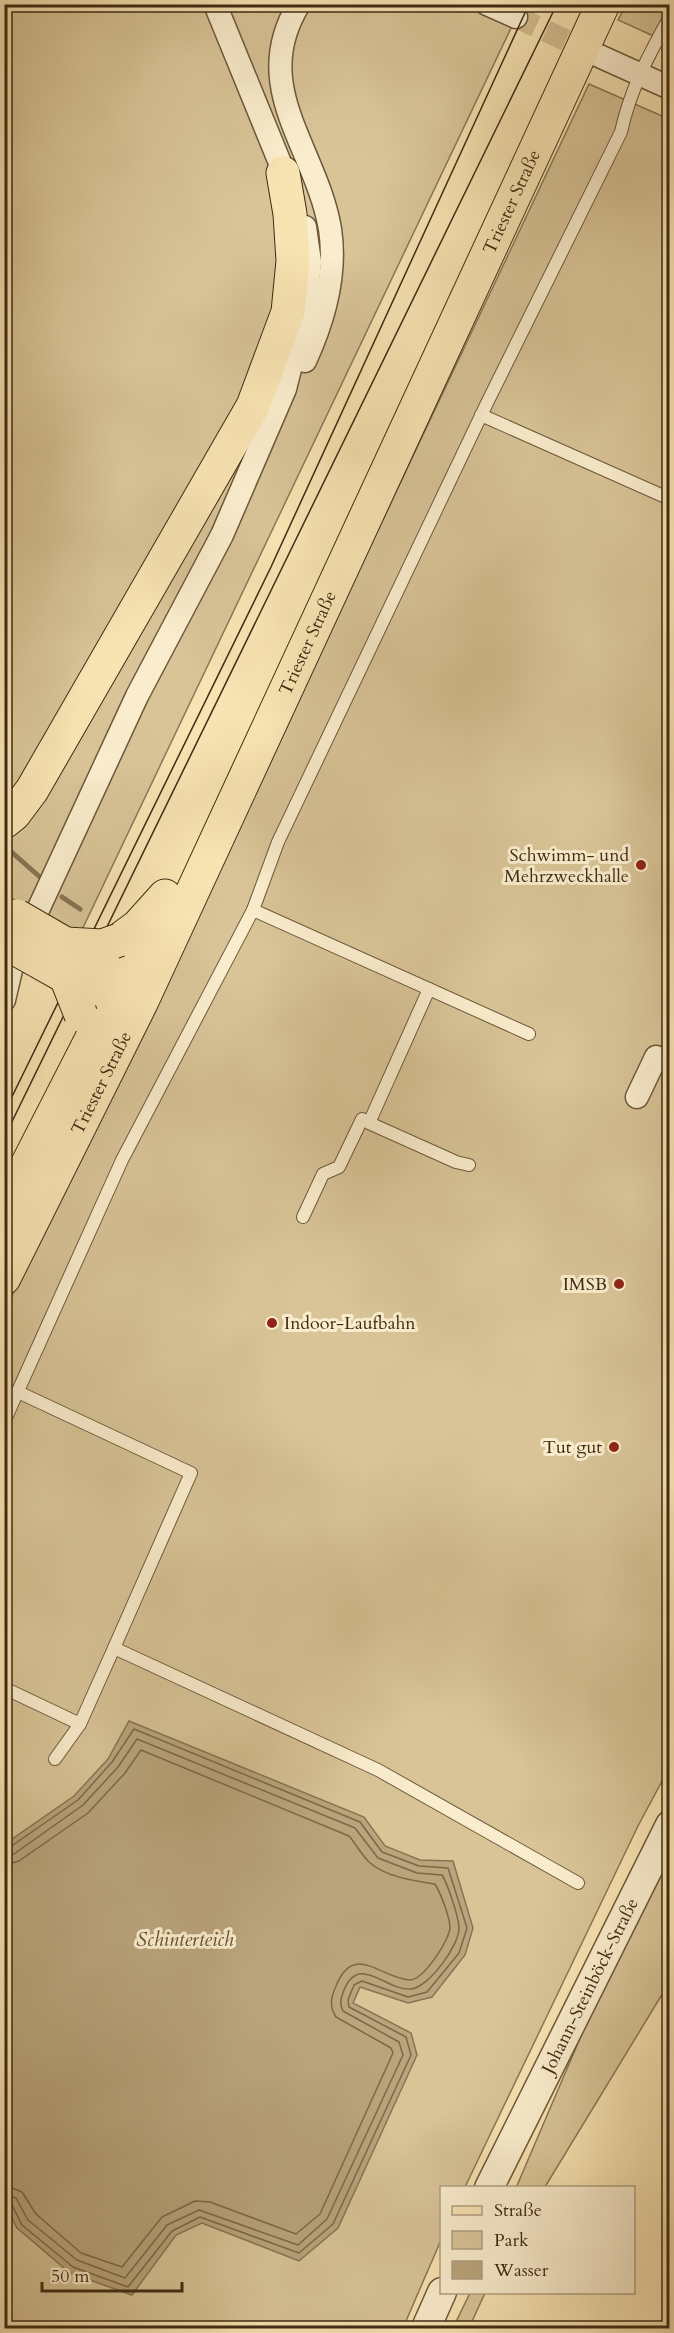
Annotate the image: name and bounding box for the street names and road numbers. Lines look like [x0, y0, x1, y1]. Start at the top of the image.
street label: Triester Straße [477, 146, 546, 258]
street label: Triester Straße [273, 587, 342, 699]
street label: Triester Straße [65, 1027, 137, 1139]
street label: Johann-Steinböck-Straße [534, 1894, 644, 2081]

